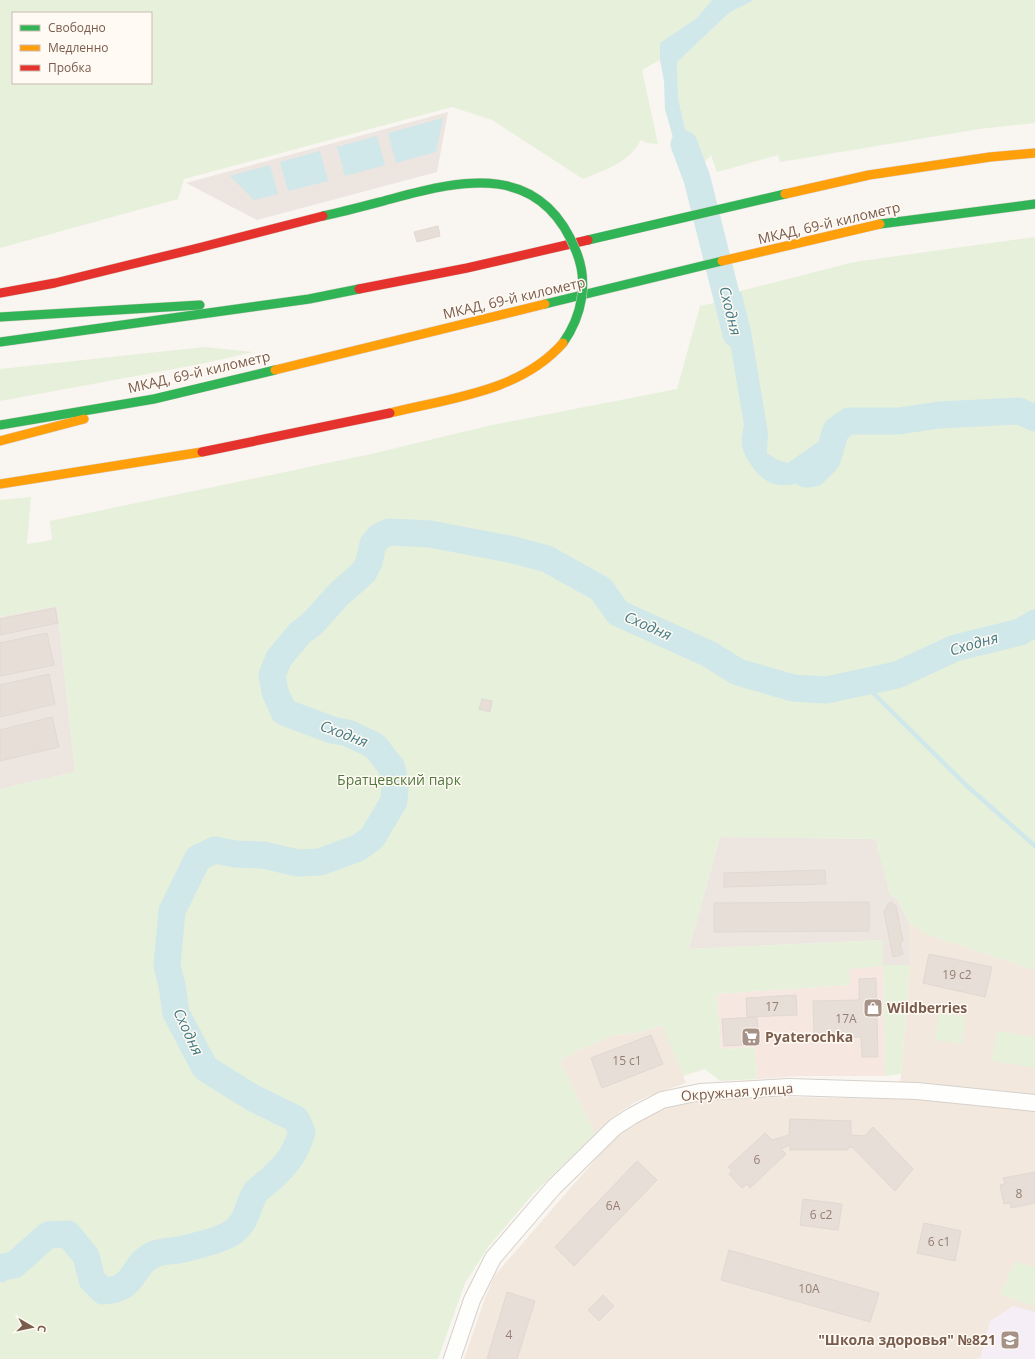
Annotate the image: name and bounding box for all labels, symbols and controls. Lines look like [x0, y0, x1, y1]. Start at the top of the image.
legend [12, 12, 152, 84]
text: Свободно [48, 19, 106, 36]
text: Медленно [48, 39, 108, 56]
text: Пробка [48, 59, 91, 76]
street label: МКАД, 69-й километр [756, 197, 902, 248]
street label: МКАД, 69-й километр [441, 272, 587, 323]
water label: Сходня [715, 284, 747, 337]
street label: МКАД, 69-й километр [126, 346, 272, 397]
water label: Сходня [622, 606, 675, 644]
water label: Сходня [947, 627, 1000, 660]
water label: Сходня [318, 715, 371, 751]
park label: Братцевский парк [337, 770, 462, 789]
house number: 19 с2 [942, 966, 972, 983]
shop icon: Wildberries [862, 997, 884, 1019]
house number: 17 [765, 998, 779, 1015]
place label: Wildberries [887, 998, 967, 1017]
water label: Сходня [169, 1005, 209, 1058]
house number: 17А [835, 1010, 857, 1027]
supermarket icon: Pyaterochka [740, 1026, 762, 1048]
place label: Pyaterochka [765, 1027, 853, 1046]
house number: 15 с1 [612, 1052, 642, 1069]
street label: Окружная улица [680, 1078, 794, 1105]
house number: 6 [754, 1151, 761, 1168]
house number: 8 [1016, 1185, 1023, 1202]
house number: 6А [606, 1197, 621, 1214]
house number: 6 с2 [810, 1206, 832, 1223]
house number: 6 с1 [928, 1233, 950, 1250]
house number: 10А [798, 1280, 820, 1297]
north arrow [12, 1307, 52, 1347]
text: С [34, 1324, 50, 1333]
house number: 4 [506, 1326, 513, 1343]
school or university icon: "Школа здоровья" №821 [999, 1329, 1021, 1351]
place label: "Школа здоровья" №821 [818, 1330, 996, 1349]

